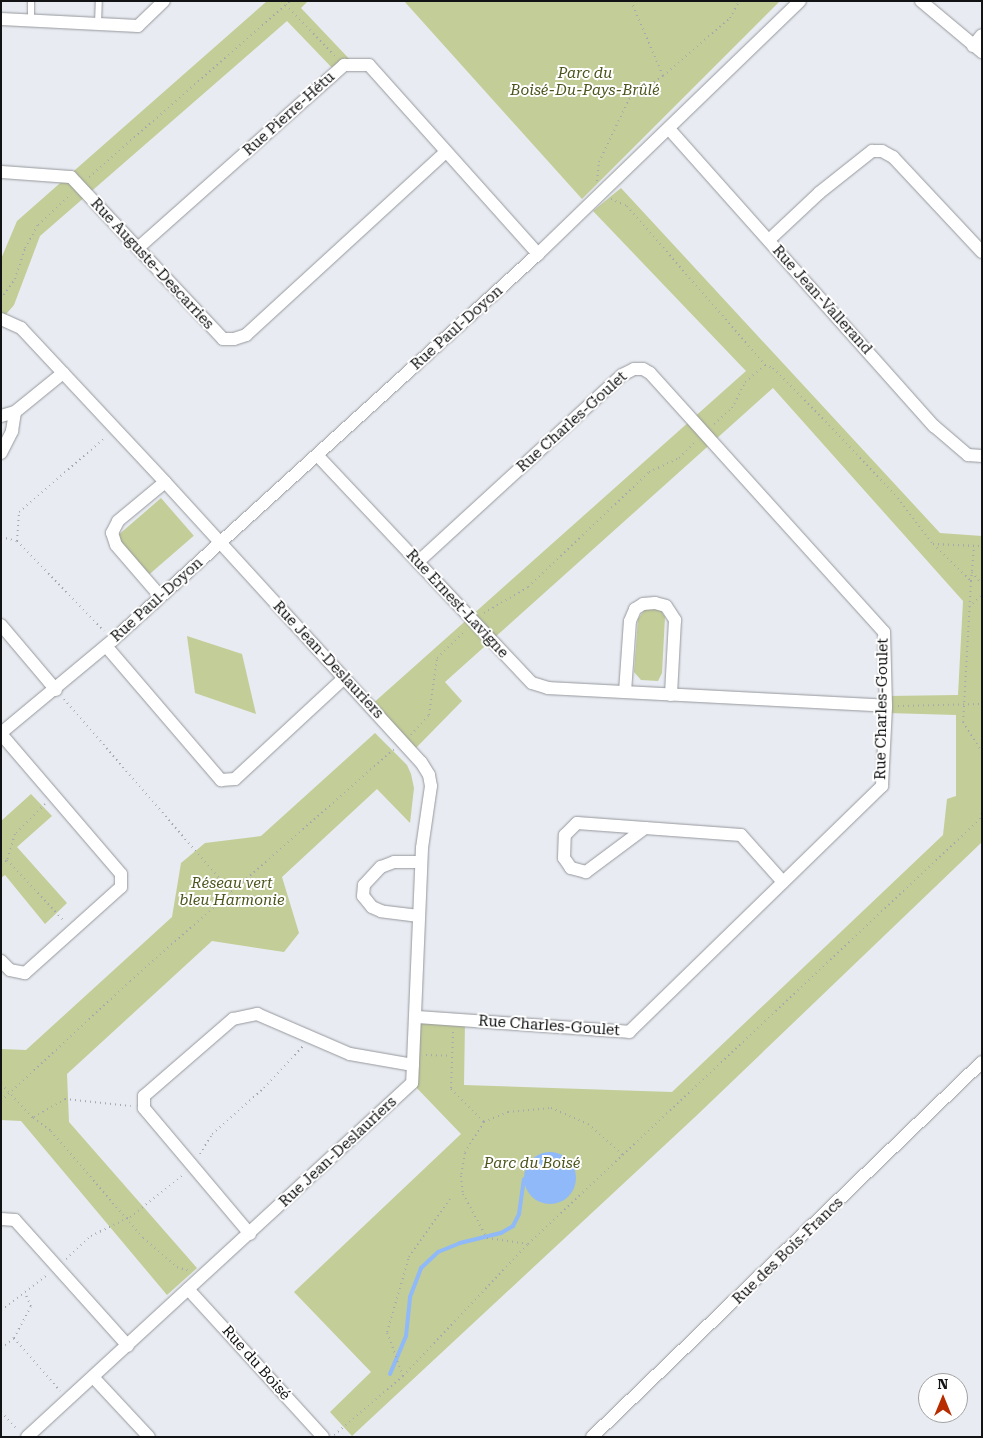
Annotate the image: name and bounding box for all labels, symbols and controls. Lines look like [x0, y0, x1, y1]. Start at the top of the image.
park label: Parc du Boisé-Du-Pays-Brûlé [510, 64, 660, 99]
street label: Rue Pierre-Hétu [240, 68, 338, 160]
street label: Rue Auguste-Descarries [87, 195, 217, 333]
street label: Rue Jean-Vallerand [768, 242, 876, 358]
street label: Rue Paul-Doyon [407, 282, 507, 374]
street label: Rue Charles-Goulet [513, 368, 631, 476]
street label: Rue Ernest-Lavigne [402, 546, 512, 662]
street label: Rue Paul-Doyon [107, 554, 207, 646]
street label: Rue Jean-Deslauriers [269, 598, 387, 722]
street label: Rue Charles-Goulet [872, 638, 892, 780]
park label: Réseau vert bleu Harmonie [179, 874, 285, 909]
street label: Rue Charles-Goulet [478, 1012, 620, 1040]
street label: Rue Jean-Deslauriers [276, 1093, 400, 1211]
park label: Parc du Boisé [484, 1155, 580, 1173]
street label: Rue des Bois-Francs [729, 1194, 847, 1308]
street label: Rue du Boisé [218, 1322, 294, 1404]
north arrow [918, 1373, 968, 1423]
text: N [938, 1376, 948, 1392]

